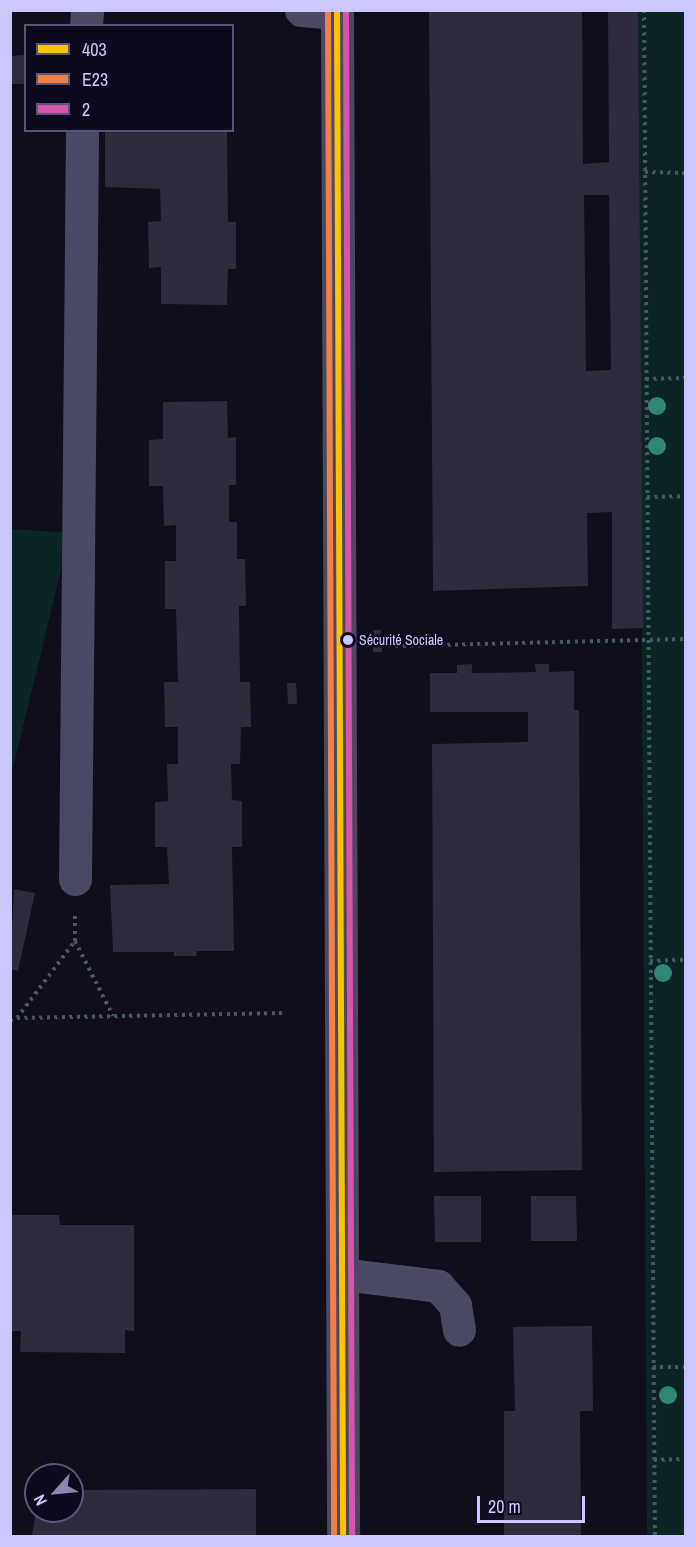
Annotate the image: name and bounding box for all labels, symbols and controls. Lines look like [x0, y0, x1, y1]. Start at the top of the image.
legend [24, 24, 234, 132]
text: 403 [82, 37, 107, 62]
text: E23 [82, 67, 108, 92]
text: 2 [82, 97, 90, 122]
place label: Sécurité Sociale [359, 632, 443, 648]
marker: Sécurité Sociale [342, 634, 354, 646]
north arrow [24, 1463, 84, 1523]
scale bar [480, 1484, 588, 1522]
text: N [28, 1491, 52, 1509]
text: 20 m [488, 1494, 521, 1519]

